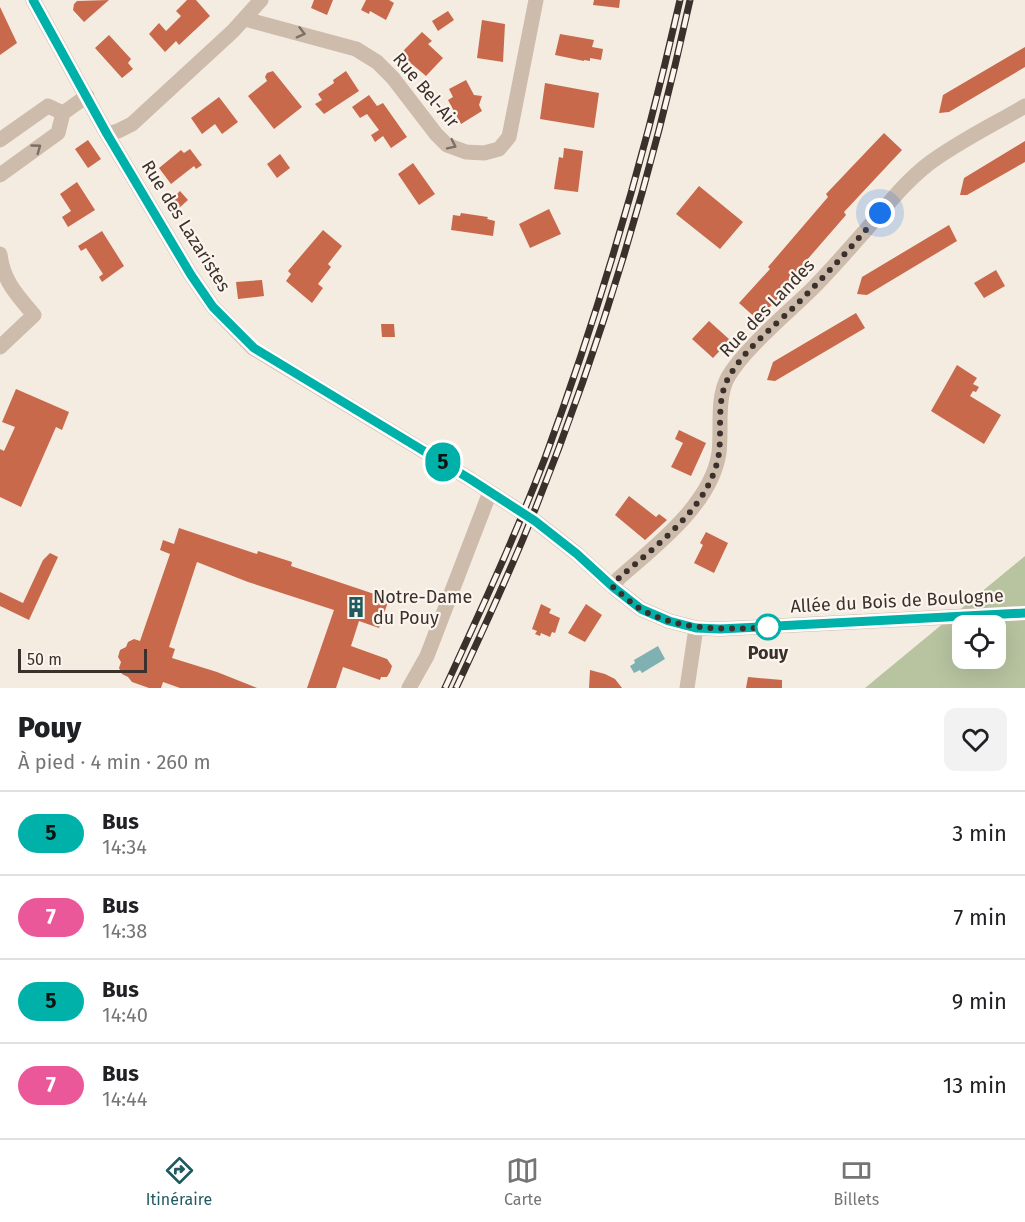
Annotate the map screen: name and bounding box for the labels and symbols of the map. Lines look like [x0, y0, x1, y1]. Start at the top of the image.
one-way arrow [295, 26, 306, 38]
street label: Rue Bel-Air [388, 48, 464, 132]
one-way arrow [446, 138, 457, 150]
one-way arrow [31, 144, 42, 155]
street label: Rue des Lazaristes [137, 156, 235, 296]
your location [865, 198, 895, 228]
street label: Rue des Landes [715, 254, 819, 362]
line badge: 5 [424, 442, 462, 482]
street label: Allée du Bois de Boulogne [790, 584, 1004, 618]
place label: Notre-Dame du Pouy [373, 586, 472, 629]
building icon: Notre-Dame du Pouy [344, 595, 368, 619]
marker: Pouy [755, 614, 781, 640]
place label: Pouy [748, 642, 789, 664]
scale bar [18, 646, 147, 674]

